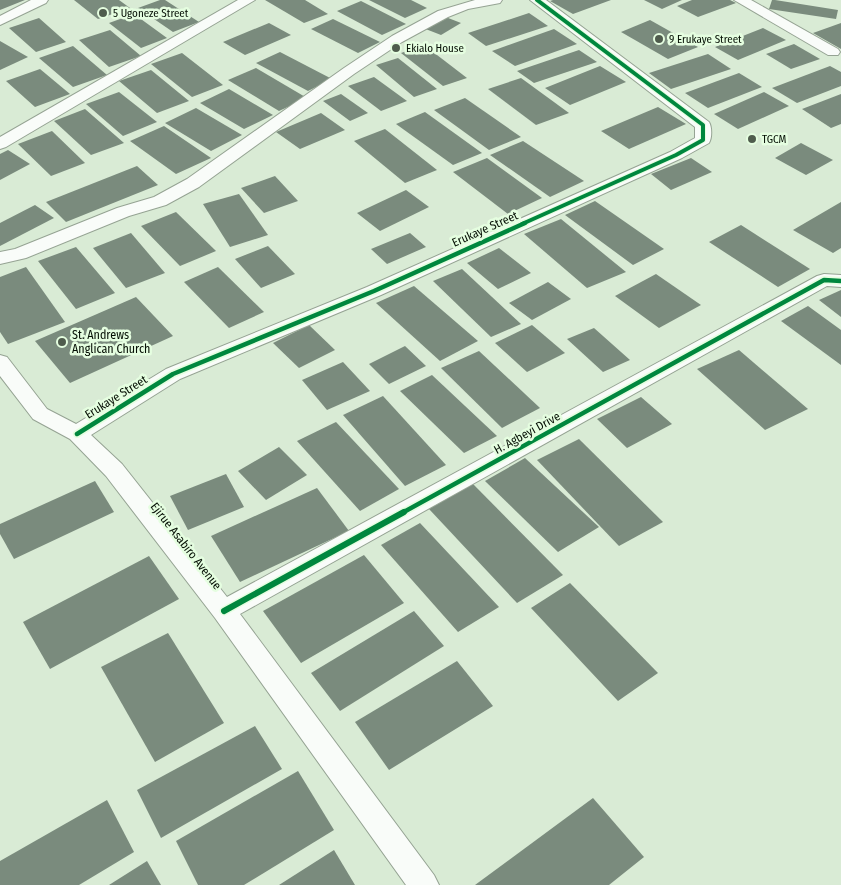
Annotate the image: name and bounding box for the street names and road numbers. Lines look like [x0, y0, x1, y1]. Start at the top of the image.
street label: Erukaye Street [450, 208, 520, 250]
street label: Erukaye Street [82, 372, 150, 422]
street label: H. Agbeyi Drive [491, 409, 563, 457]
street label: Ejirue Asabiro Avenue [148, 500, 224, 592]

